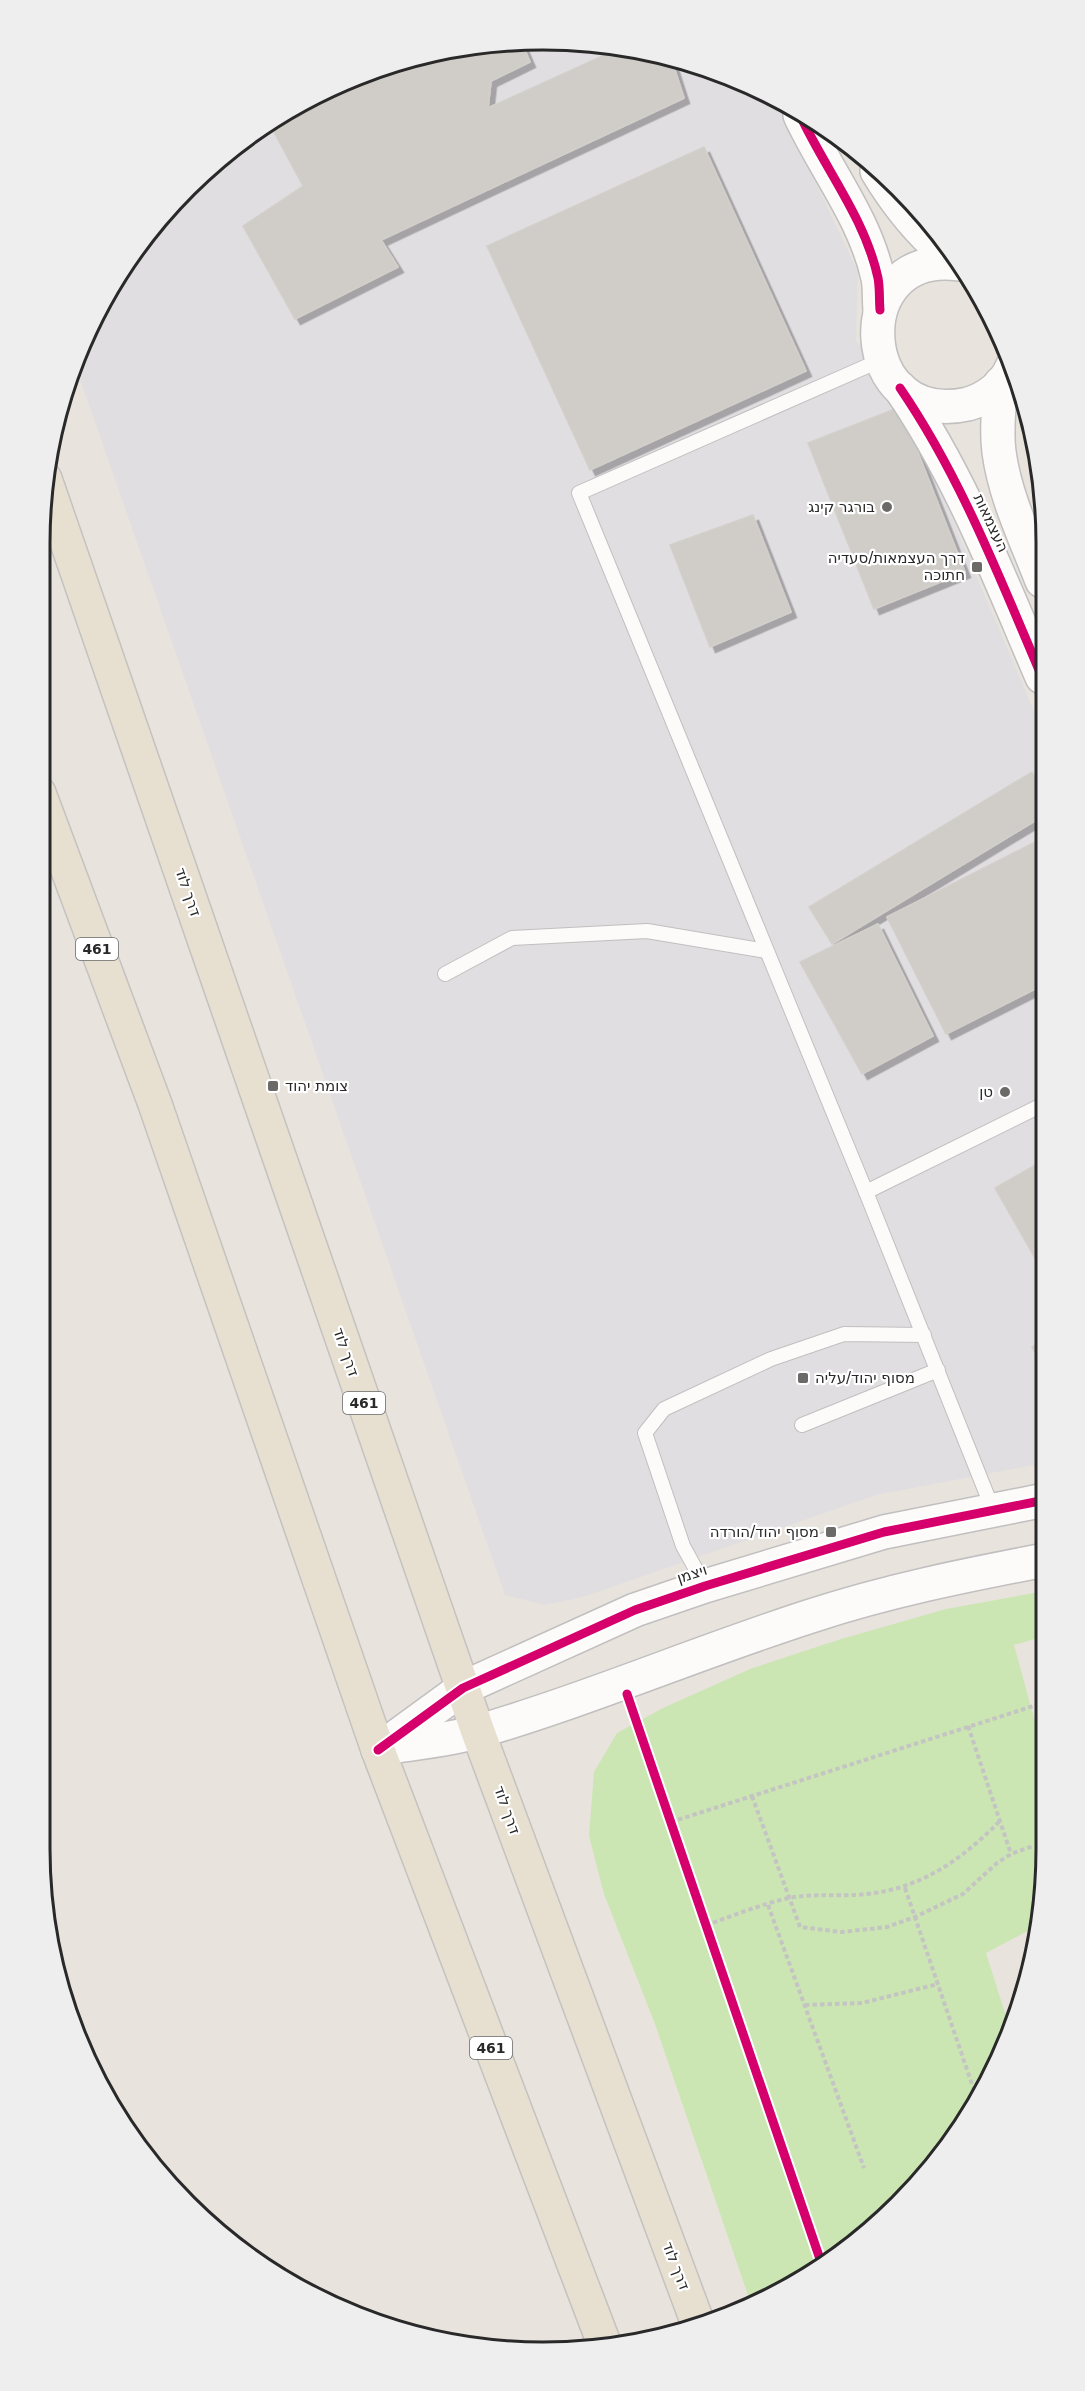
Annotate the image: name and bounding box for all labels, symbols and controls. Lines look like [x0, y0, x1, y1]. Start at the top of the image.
street label: העצמאות [970, 491, 1012, 555]
place label: בורגר קינג [808, 498, 875, 516]
marker: בורגר קינג [880, 500, 894, 514]
place label: דרך העצמאות/סעדיה חתוכה [828, 549, 965, 584]
marker: דרך העצמאות/סעדיה חתוכה [970, 560, 984, 574]
street label: דרך לוד [171, 865, 205, 919]
road number: 461 [76, 938, 118, 960]
place label: צומת יהוד [285, 1077, 348, 1095]
marker: צומת יהוד [266, 1079, 280, 1093]
place label: טן [979, 1083, 993, 1101]
marker: טן [998, 1085, 1012, 1099]
street label: דרך לוד [329, 1325, 363, 1379]
place label: מסוף יהוד/עליה [815, 1369, 915, 1387]
marker: מסוף יהוד/עליה [796, 1371, 810, 1385]
road number: 461 [343, 1392, 385, 1414]
place label: מסוף יהוד/הורדה [710, 1523, 819, 1541]
marker: מסוף יהוד/הורדה [824, 1525, 838, 1539]
street label: ויצמן [675, 1561, 709, 1587]
street label: דרך לוד [490, 1783, 524, 1837]
road number: 461 [470, 2037, 512, 2059]
street label: דרך לוד [659, 2239, 693, 2293]

